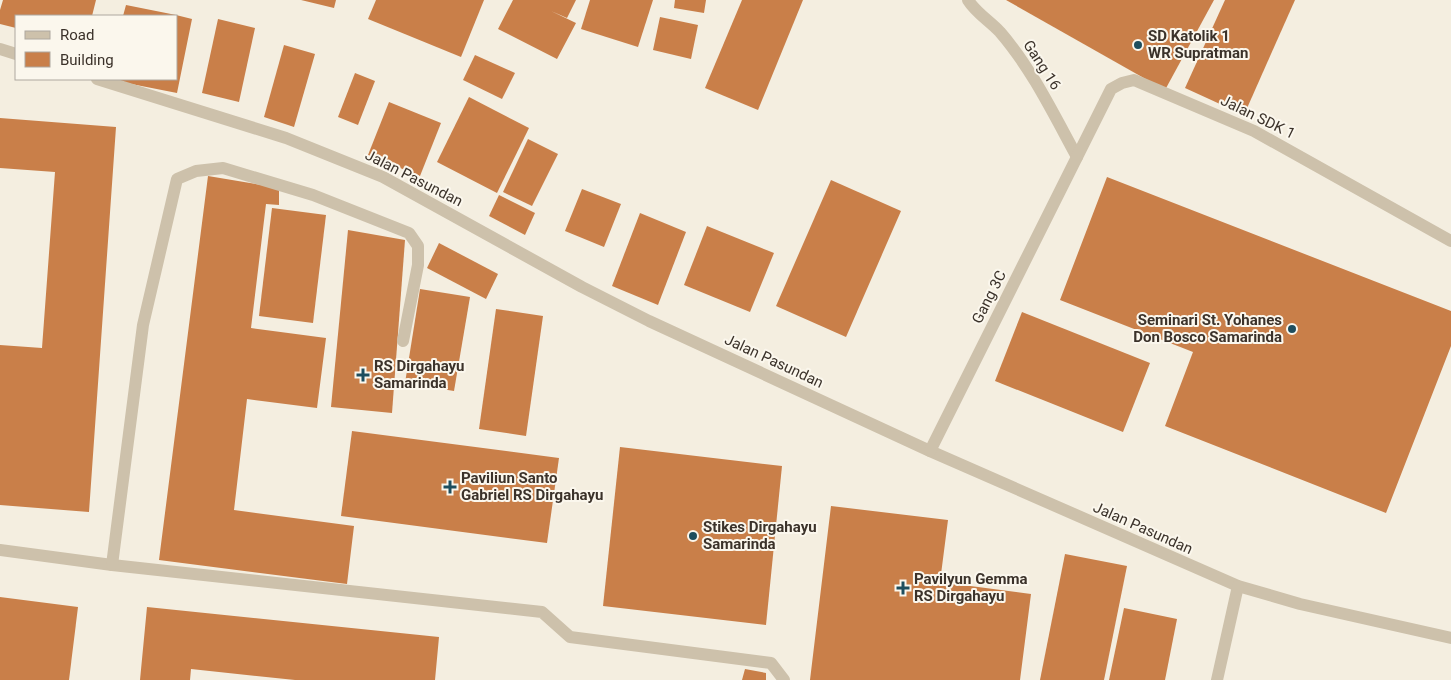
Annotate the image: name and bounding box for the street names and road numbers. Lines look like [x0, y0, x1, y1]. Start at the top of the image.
street label: Gang 16 [1019, 37, 1065, 93]
street label: Jalan SDK 1 [1218, 91, 1298, 143]
street label: Jalan Pasundan [362, 146, 466, 210]
street label: Gang 3C [968, 267, 1010, 326]
street label: Jalan Pasundan [722, 330, 826, 392]
street label: Jalan Pasundan [1090, 498, 1196, 558]

